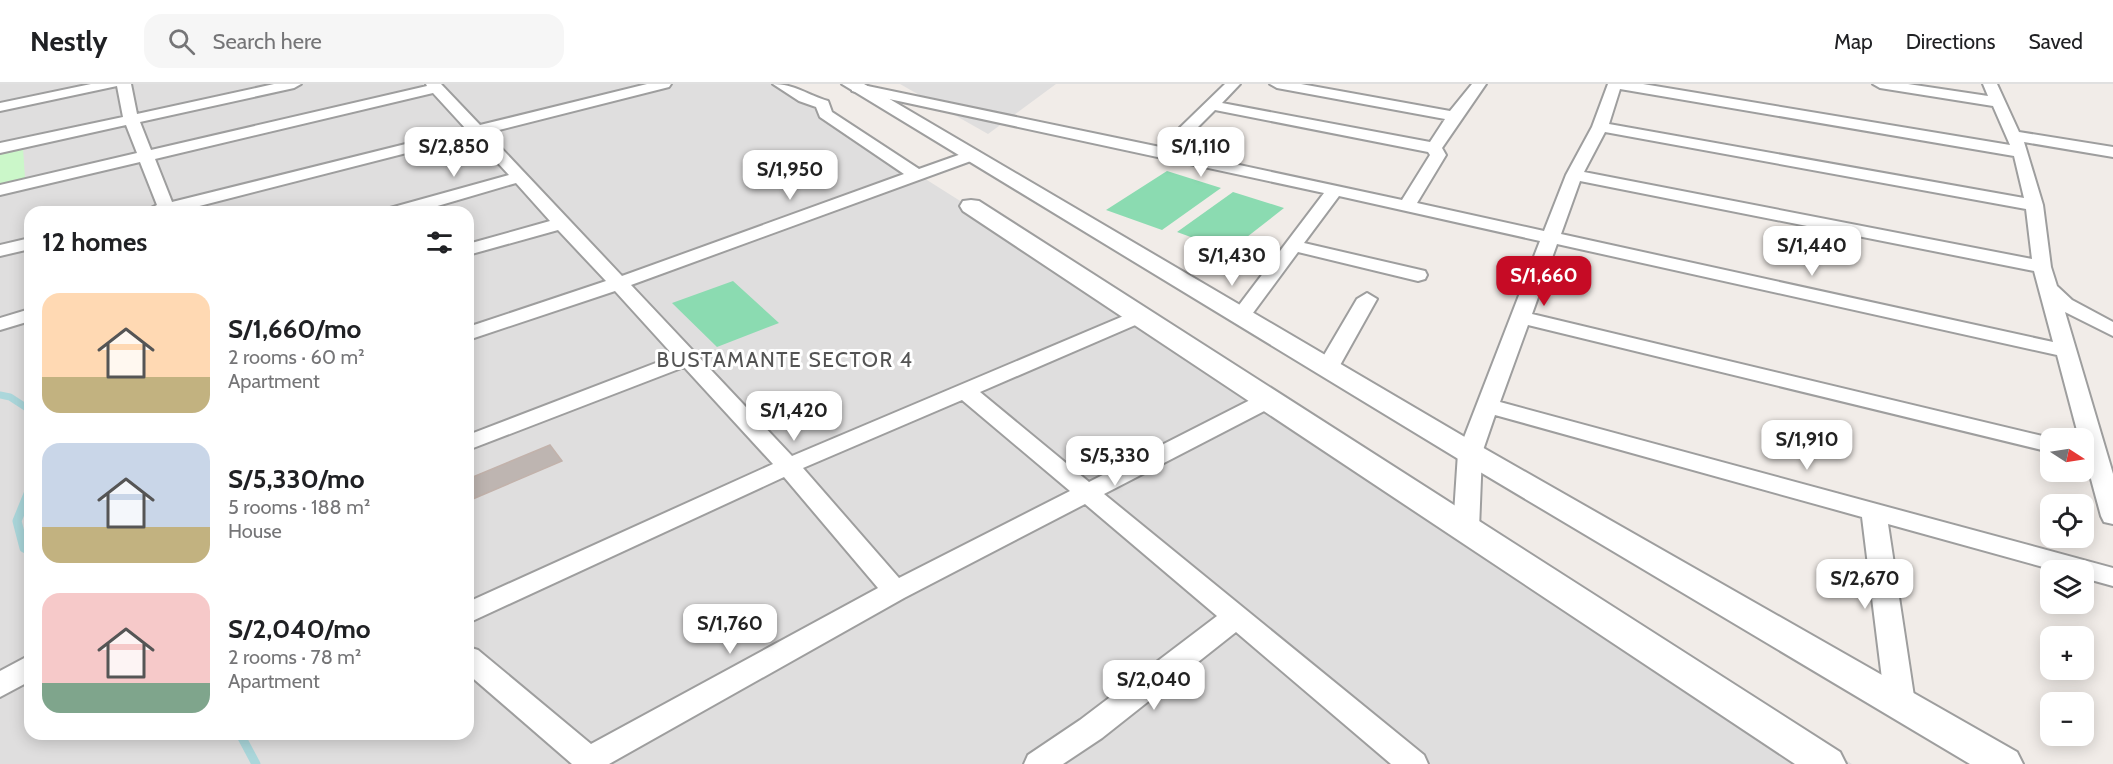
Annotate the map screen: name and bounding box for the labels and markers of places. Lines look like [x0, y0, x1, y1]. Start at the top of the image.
pin: S/2,850 [399, 127, 509, 178]
pin: S/1,110 [1146, 127, 1256, 178]
pin: S/1,950 [735, 150, 845, 201]
pin: S/1,440 [1757, 226, 1867, 277]
pin: S/1,430 [1177, 236, 1287, 287]
pin: S/1,660 [1489, 256, 1599, 307]
pin: S/1,420 [739, 391, 849, 442]
pin: S/1,910 [1752, 420, 1862, 471]
pin: S/5,330 [1060, 436, 1170, 487]
pin: S/2,670 [1810, 559, 1920, 610]
pin: S/1,760 [675, 604, 785, 655]
pin: S/2,040 [1099, 660, 1209, 711]

